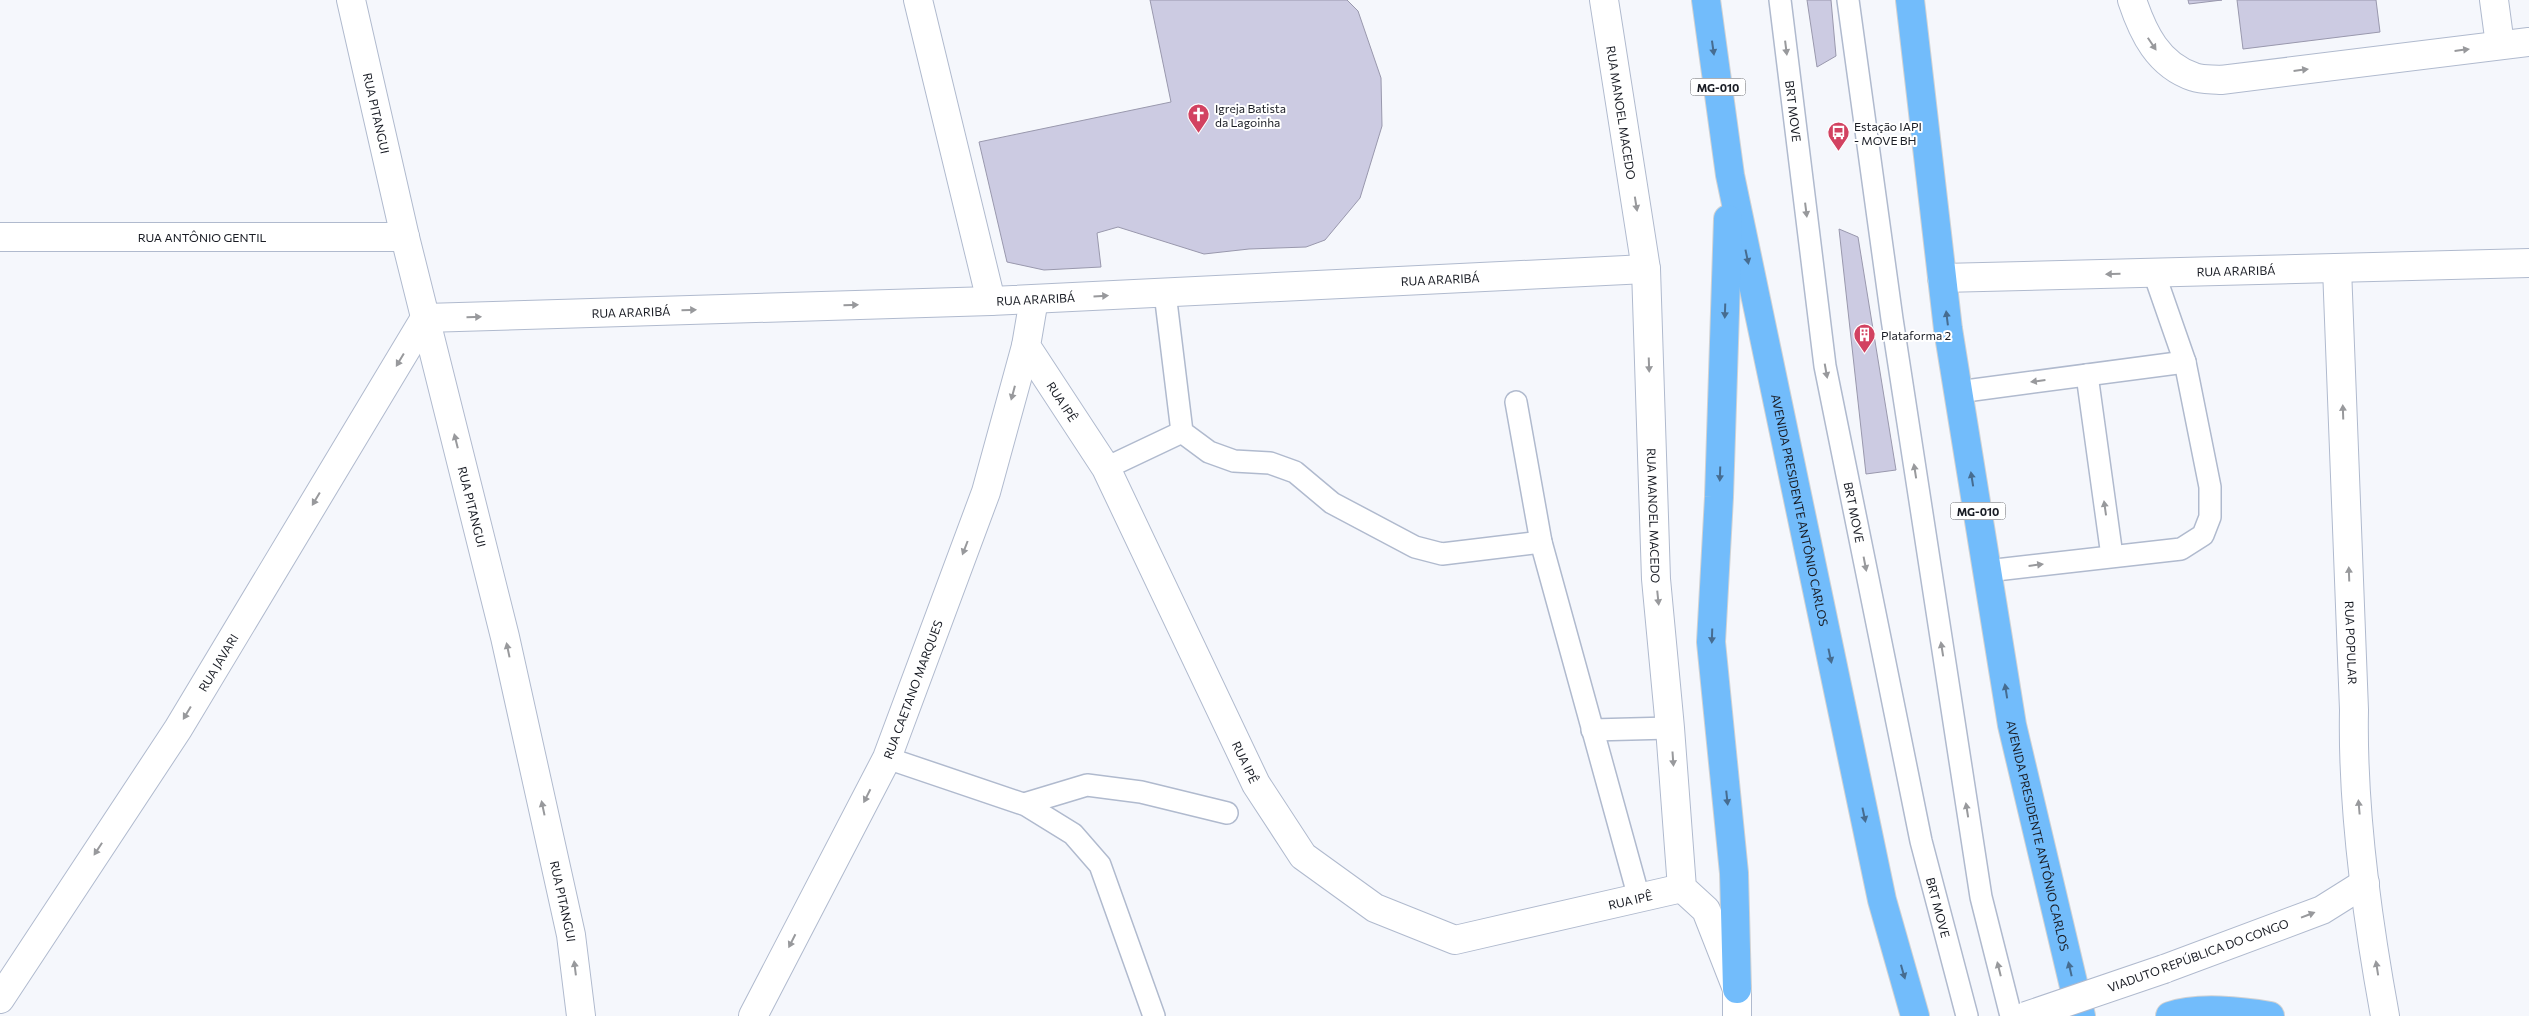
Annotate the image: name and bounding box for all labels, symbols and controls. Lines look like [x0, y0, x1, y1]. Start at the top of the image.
one-way arrow [2147, 37, 2157, 51]
one-way arrow [1709, 41, 1717, 57]
one-way arrow [1782, 41, 1790, 57]
street label: RUA MANOEL MACEDO [1604, 45, 1639, 181]
one-way arrow [2455, 46, 2471, 54]
one-way arrow [2293, 66, 2309, 74]
street label: RUA PITANGUI [361, 71, 393, 155]
road number: MG-010 [1690, 78, 1746, 95]
street label: BRT MOVE [1783, 80, 1804, 143]
place label: Igreja Batista da Lagoinha [1215, 101, 1286, 129]
church icon: Igreja Batista da Lagoinha [1187, 103, 1211, 134]
place label: Estação IAPI - MOVE BH [1854, 119, 1922, 147]
bus stop icon: Estação IAPI - MOVE BH [1826, 121, 1850, 152]
one-way arrow [1633, 196, 1641, 212]
one-way arrow [1802, 202, 1810, 218]
street label: RUA ANTÔNIO GENTIL [138, 230, 267, 244]
one-way arrow [1743, 249, 1751, 264]
street label: RUA ARARIBÁ [2196, 262, 2275, 278]
street label: RUA ARARIBÁ [1401, 270, 1480, 288]
one-way arrow [2105, 270, 2121, 278]
street label: RUA ARARIBÁ [996, 290, 1075, 308]
one-way arrow [1093, 292, 1109, 300]
one-way arrow [843, 301, 859, 309]
one-way arrow [1721, 303, 1729, 319]
street label: RUA ARARIBÁ [591, 304, 671, 320]
one-way arrow [681, 306, 697, 314]
one-way arrow [1943, 310, 1951, 326]
one-way arrow [466, 312, 482, 320]
building icon: Plataforma 2 [1853, 323, 1877, 354]
place label: Plataforma 2 [1881, 328, 1952, 342]
one-way arrow [395, 353, 404, 366]
one-way arrow [1645, 358, 1653, 374]
one-way arrow [1823, 363, 1831, 379]
one-way arrow [2030, 377, 2046, 385]
street label: RUA IPÊ [1044, 379, 1081, 424]
one-way arrow [1009, 385, 1017, 400]
street label: AVENIDA PRESIDENTE ANTÔNIO CARLOS [1769, 393, 1831, 627]
one-way arrow [2338, 404, 2346, 420]
one-way arrow [452, 434, 460, 449]
street label: RUA MANOEL MACEDO [1645, 448, 1663, 584]
one-way arrow [1911, 463, 1919, 479]
street label: RUA PITANGUI [456, 465, 489, 548]
one-way arrow [1716, 466, 1724, 482]
one-way arrow [1968, 470, 1976, 486]
street label: BRT MOVE [1842, 481, 1868, 544]
one-way arrow [312, 492, 321, 505]
one-way arrow [2101, 499, 2109, 515]
road number: MG-010 [1950, 502, 2006, 520]
one-way arrow [961, 541, 969, 555]
one-way arrow [1862, 557, 1870, 573]
one-way arrow [2028, 561, 2044, 569]
one-way arrow [2345, 566, 2353, 582]
one-way arrow [1654, 590, 1662, 606]
street label: RUA POPULAR [2343, 601, 2360, 685]
street label: RUA CAETANO MARQUES [880, 618, 945, 761]
one-way arrow [1708, 628, 1716, 644]
street label: RUA JAVARI [195, 631, 241, 694]
one-way arrow [1938, 641, 1946, 657]
one-way arrow [504, 642, 512, 657]
one-way arrow [1827, 648, 1835, 664]
one-way arrow [2002, 682, 2010, 698]
one-way arrow [183, 707, 192, 720]
street label: AVENIDA PRESIDENTE ANTÔNIO CARLOS [2004, 719, 2072, 952]
street label: RUA IPÊ [1230, 739, 1261, 785]
one-way arrow [1669, 752, 1677, 768]
one-way arrow [863, 789, 871, 804]
one-way arrow [1723, 790, 1731, 806]
one-way arrow [2354, 798, 2362, 814]
one-way arrow [539, 801, 547, 816]
one-way arrow [1963, 801, 1971, 817]
one-way arrow [1860, 807, 1868, 822]
one-way arrow [94, 843, 103, 856]
street label: RUA PITANGUI [548, 859, 579, 943]
street label: BRT MOVE [1924, 876, 1953, 939]
street label: RUA IPÊ [1607, 888, 1654, 912]
one-way arrow [2301, 911, 2316, 919]
street label: VIADUTO REPÚBLICA DO CONGO [2106, 916, 2291, 994]
one-way arrow [788, 933, 796, 948]
one-way arrow [571, 959, 579, 975]
one-way arrow [2373, 959, 2381, 975]
one-way arrow [1995, 961, 2003, 976]
one-way arrow [2066, 961, 2074, 976]
one-way arrow [1899, 965, 1907, 980]

